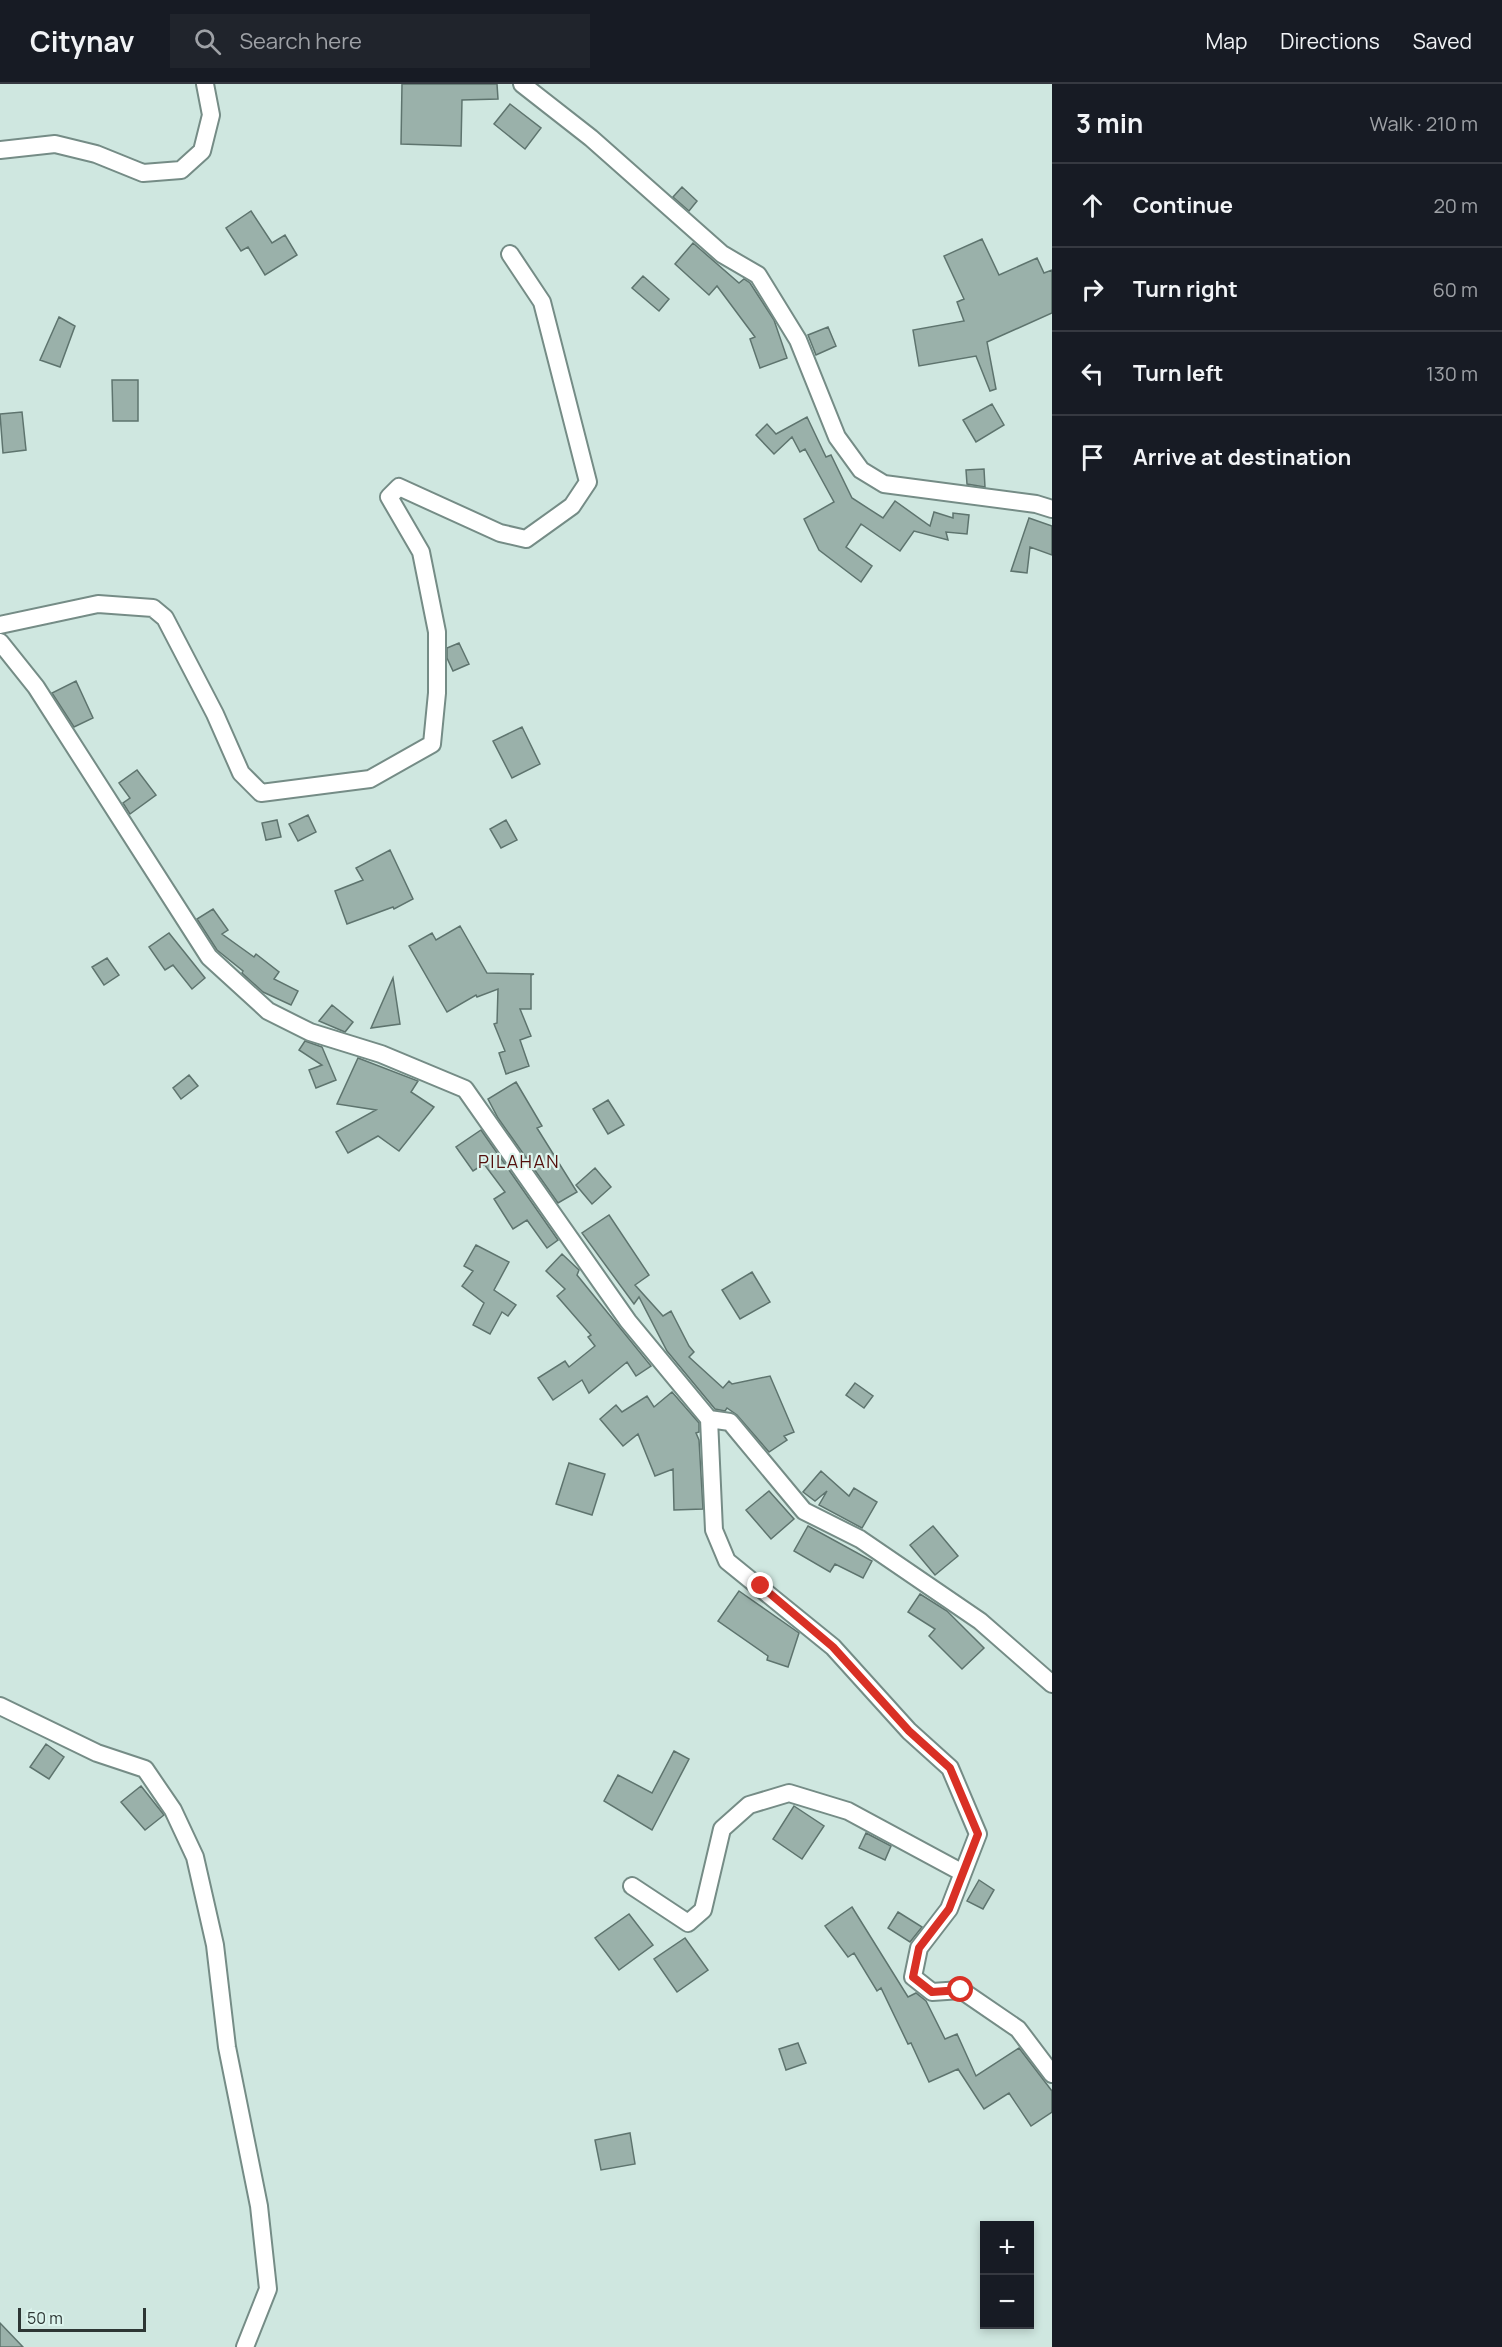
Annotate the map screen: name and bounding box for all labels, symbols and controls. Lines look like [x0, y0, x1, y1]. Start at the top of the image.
search box [170, 14, 590, 68]
text: Citynav [30, 22, 134, 60]
icon: search [191, 25, 224, 58]
text: Search here [239, 26, 362, 56]
text: Map [1206, 27, 1247, 55]
text: Directions [1280, 27, 1380, 55]
text: Saved [1413, 27, 1472, 55]
text: 3 min [1076, 105, 1143, 141]
text: Walk · 210 m [1370, 110, 1478, 137]
icon: ahead [1076, 189, 1109, 222]
text: Continue [1133, 190, 1233, 220]
text: 20 m [1433, 192, 1478, 219]
icon: right [1076, 273, 1109, 306]
text: Turn right [1133, 274, 1238, 304]
text: 60 m [1432, 276, 1478, 303]
icon: left [1076, 357, 1109, 390]
text: Turn left [1133, 358, 1223, 388]
text: 130 m [1426, 360, 1478, 387]
icon: arrive [1076, 441, 1109, 474]
text: Arrive at destination [1133, 442, 1351, 472]
district label: PILAHAN [478, 1149, 560, 1173]
route end [747, 1572, 773, 1598]
route start [947, 1976, 973, 2002]
map controls [980, 2221, 1034, 2329]
button: + [980, 2221, 1034, 2275]
button: − [980, 2275, 1034, 2329]
scale bar [18, 2305, 146, 2332]
text: 50 m [27, 2307, 63, 2329]

